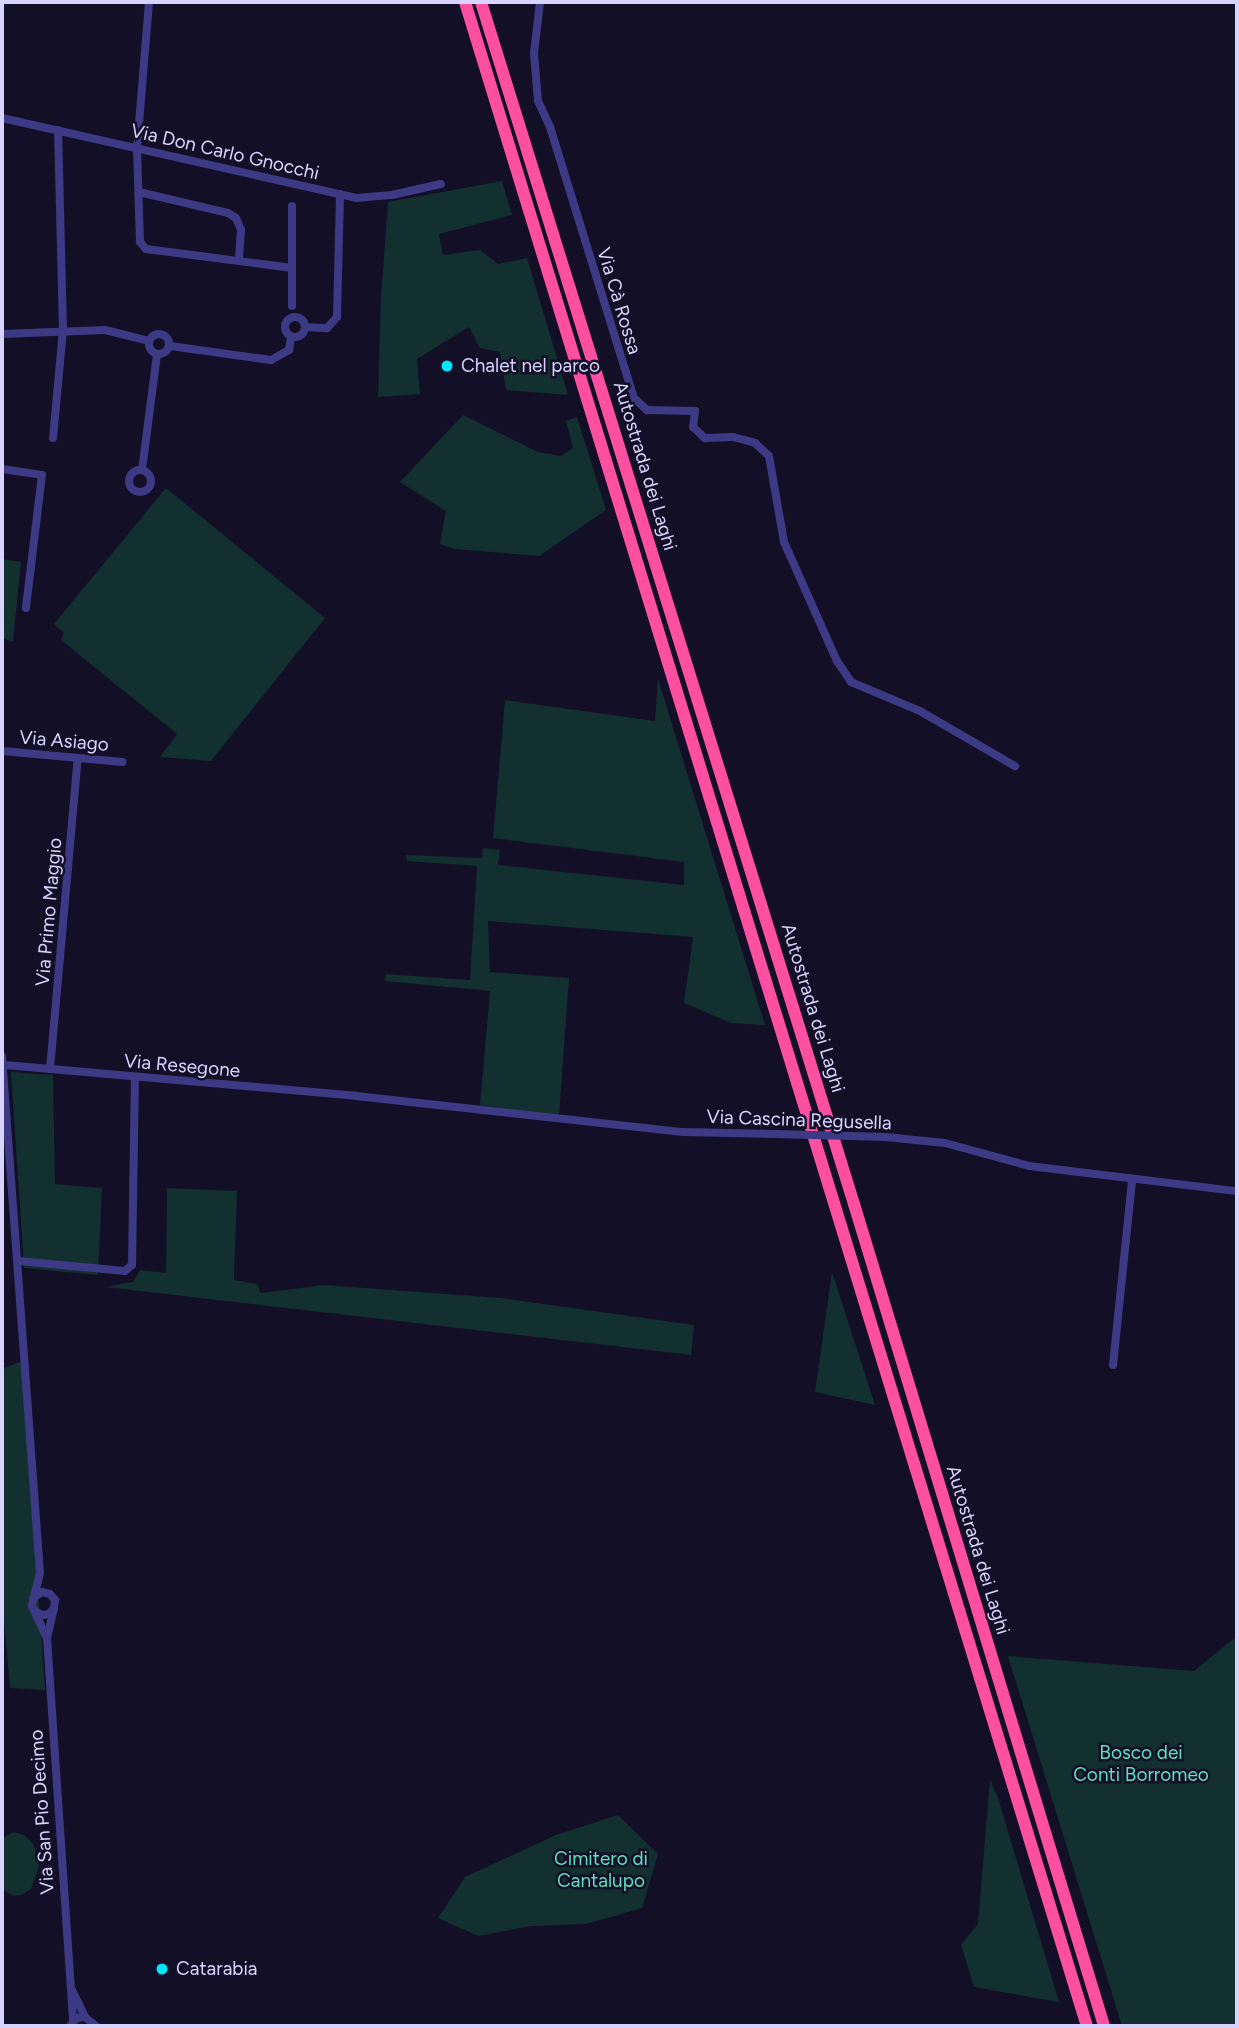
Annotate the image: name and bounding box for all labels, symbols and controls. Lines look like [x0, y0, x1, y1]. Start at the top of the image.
street label: Via Don Carlo Gnocchi [129, 119, 321, 185]
street label: Via Cà Rossa [592, 245, 646, 357]
place label: Chalet nel parco [461, 355, 600, 377]
marker: Chalet nel parco [439, 358, 455, 374]
street label: Autostrada dei Laghi [608, 379, 682, 553]
street label: Via Asiago [18, 726, 110, 756]
street label: Via Primo Maggio [31, 837, 67, 987]
street label: Autostrada dei Laghi [776, 921, 850, 1095]
street label: Via Resegone [123, 1050, 241, 1082]
street label: Via Cascina Regusella [706, 1105, 892, 1135]
street label: Autostrada dei Laghi [941, 1463, 1015, 1637]
street label: Via San Pio Decimo [25, 1729, 59, 1895]
park label: Bosco dei Conti Borromeo [1073, 1742, 1209, 1786]
park label: Cimitero di Cantalupo [554, 1848, 648, 1892]
place label: Catarabia [176, 1958, 258, 1980]
marker: Catarabia [154, 1961, 170, 1977]

